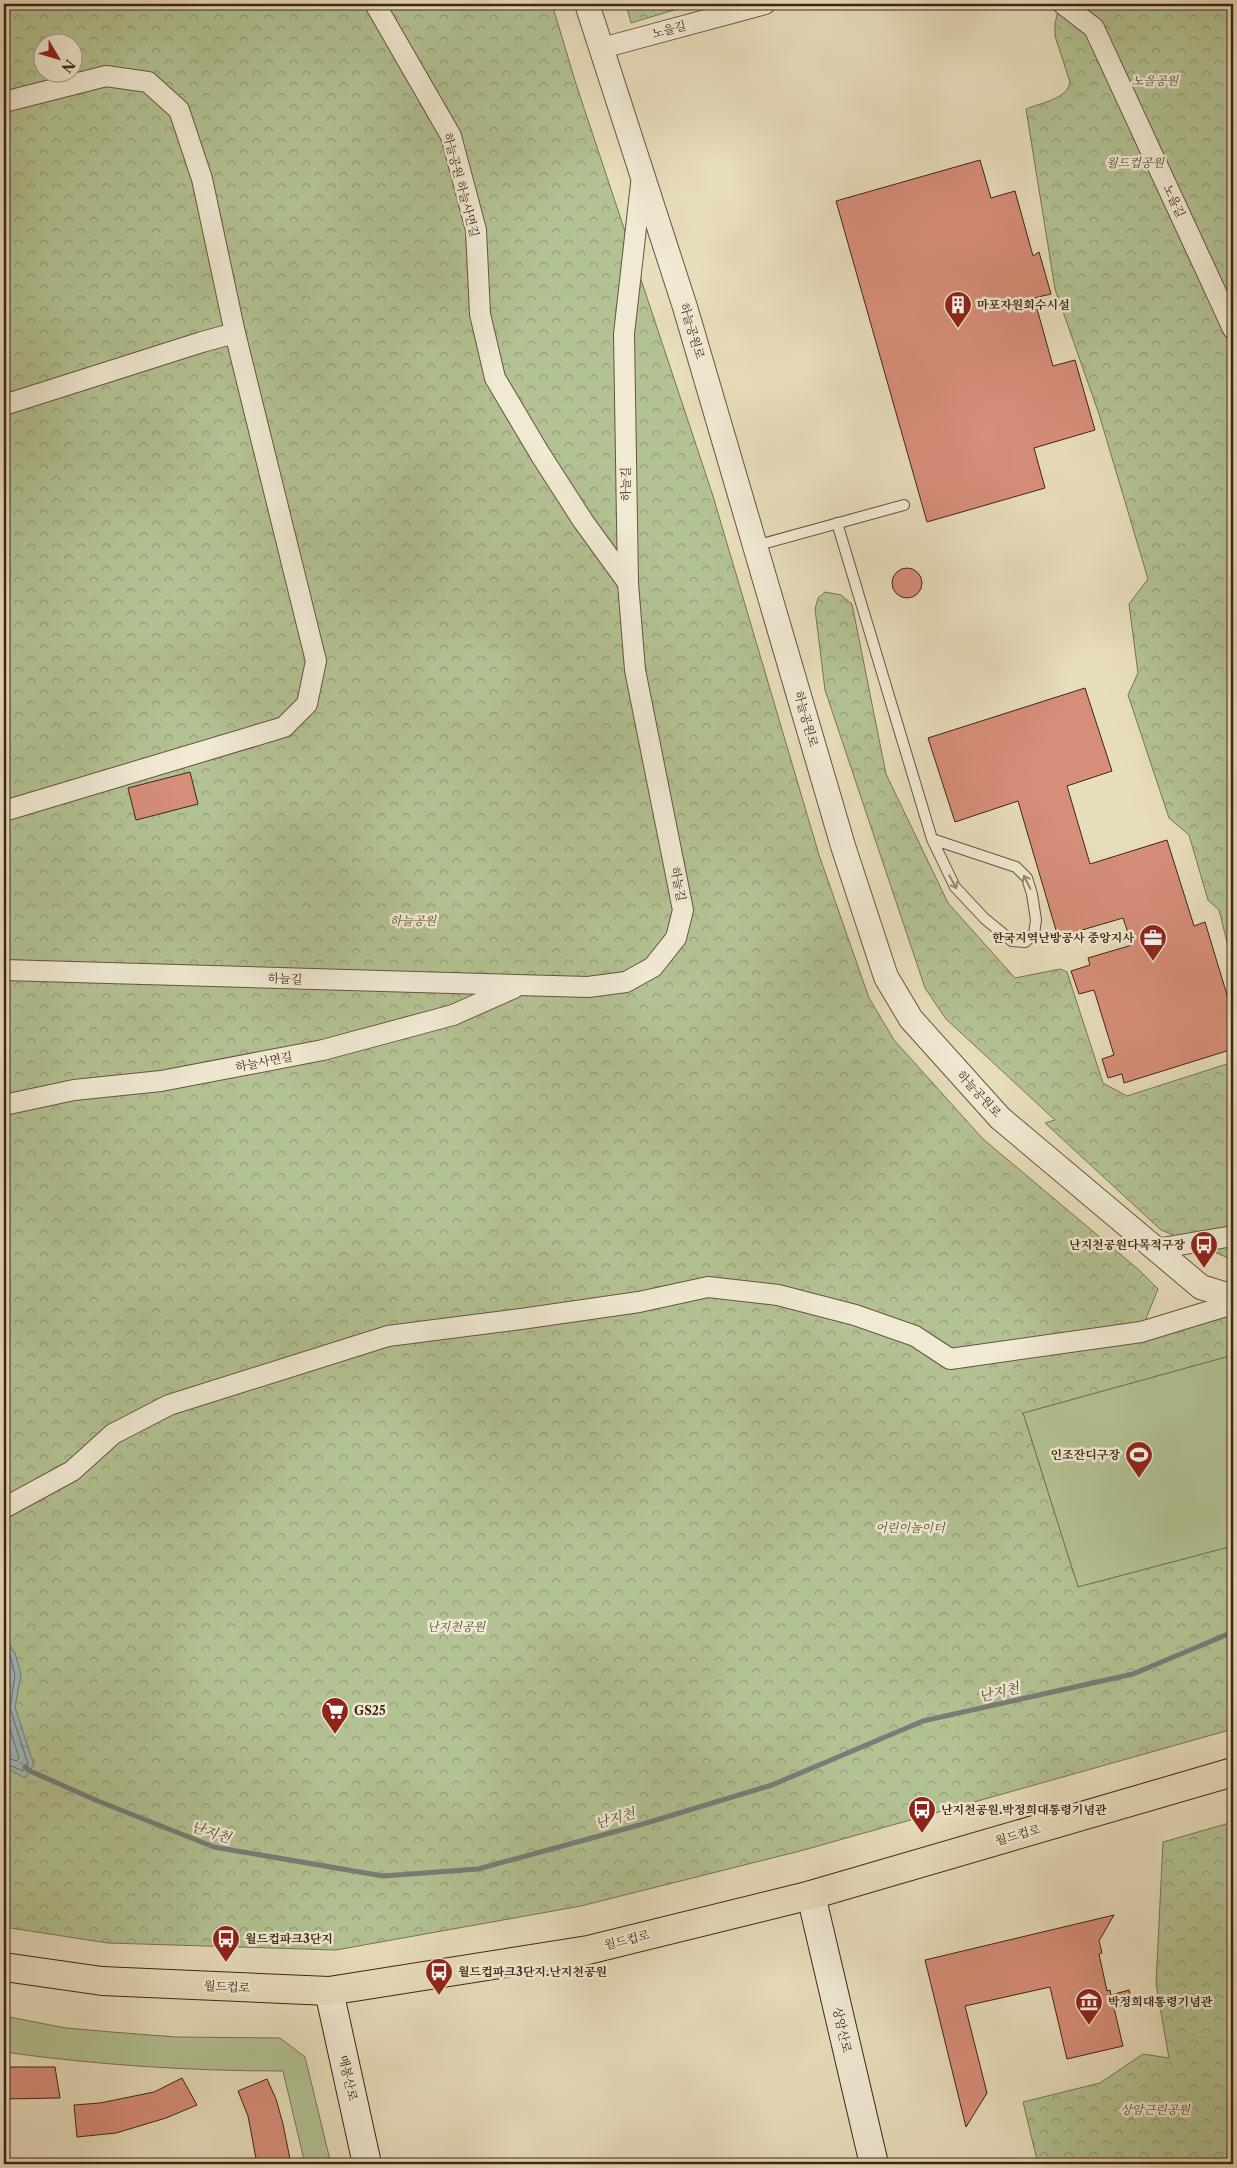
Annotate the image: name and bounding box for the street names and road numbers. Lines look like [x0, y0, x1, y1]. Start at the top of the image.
street label: 노을길 [650, 18, 688, 41]
street label: 하늘공원 하늘사면길 [440, 131, 483, 239]
street label: 노을길 [1160, 182, 1189, 220]
street label: 하늘공원로 [677, 301, 708, 361]
street label: 하늘길 [618, 466, 633, 502]
street label: 하늘공원로 [791, 689, 822, 749]
street label: 하늘길 [668, 865, 689, 902]
street label: 하늘길 [267, 970, 303, 987]
street label: 하늘사면길 [234, 1049, 294, 1074]
street label: 하늘공원로 [954, 1067, 1005, 1120]
street label: 월드컵로 [994, 1821, 1043, 1848]
street label: 월드컵로 [603, 1927, 652, 1952]
street label: 월드컵로 [203, 1978, 251, 1995]
street label: 상암산로 [830, 2006, 855, 2055]
street label: 매봉산로 [336, 2054, 361, 2103]

